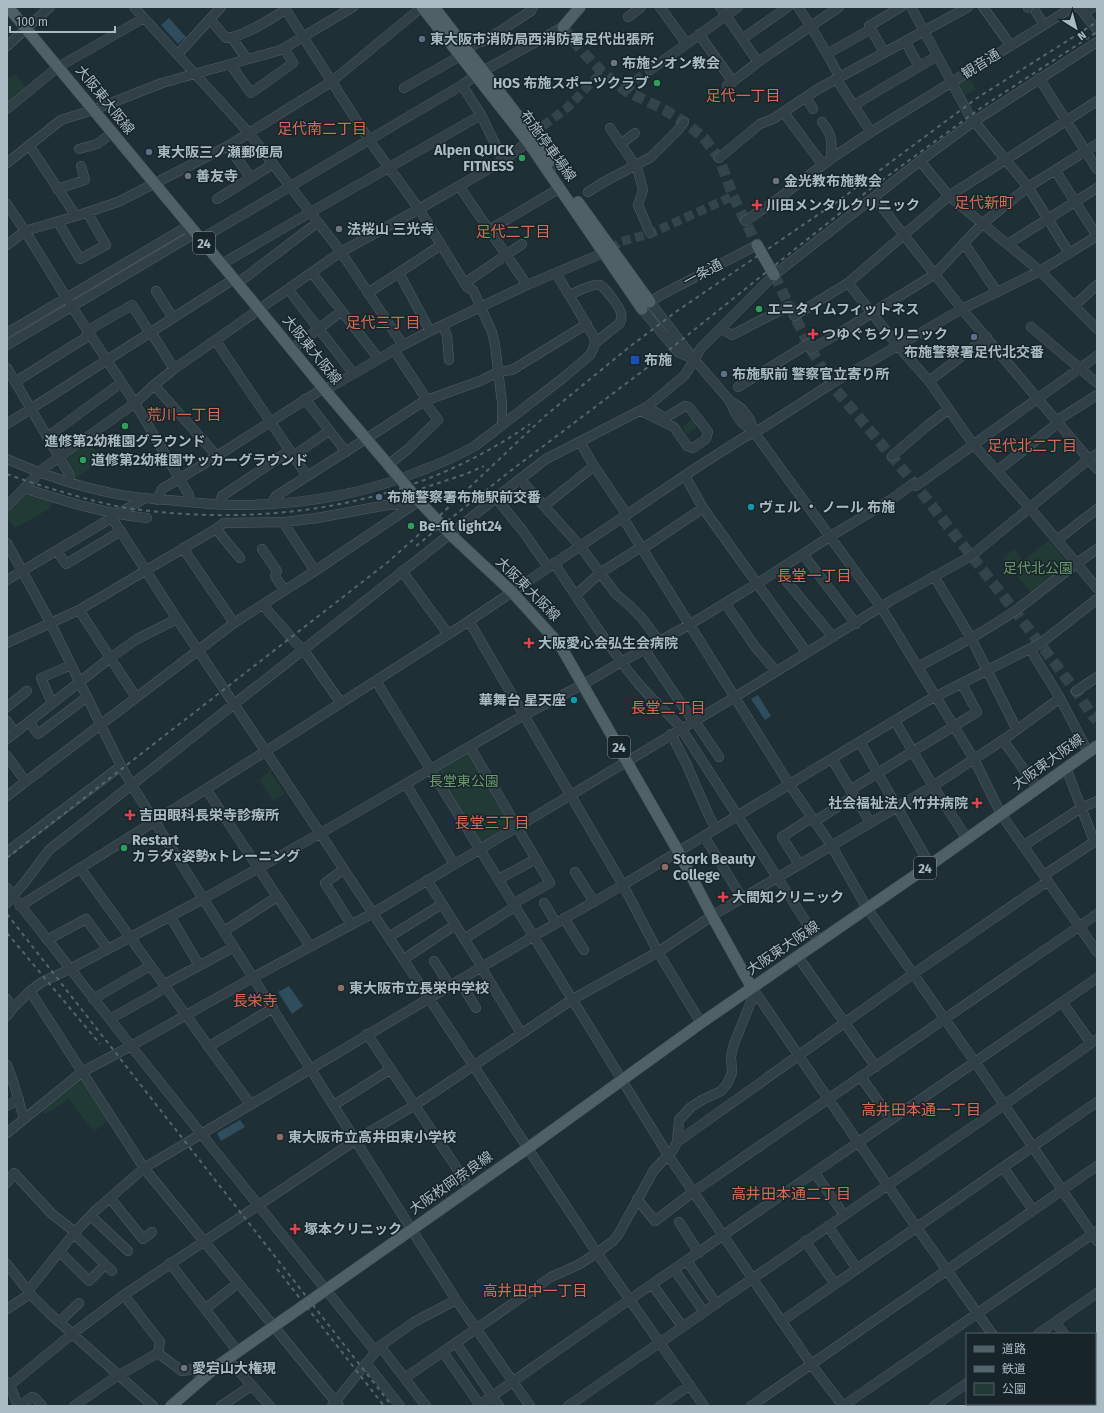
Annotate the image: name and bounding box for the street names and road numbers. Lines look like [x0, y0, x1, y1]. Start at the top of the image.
street label: 観音通 [959, 46, 1003, 82]
street label: 大阪東大阪線 [72, 62, 138, 138]
street label: 布施停車場線 [516, 107, 580, 185]
road number: 24 [193, 232, 215, 254]
street label: 一条通 [680, 256, 726, 290]
street label: 大阪東大阪線 [279, 312, 345, 388]
street label: 大阪東大阪線 [492, 553, 564, 625]
street label: 大阪東大阪線 [1009, 730, 1087, 794]
road number: 24 [608, 736, 630, 758]
road number: 24 [914, 857, 936, 879]
street label: 大阪東大阪線 [743, 917, 823, 979]
street label: 大阪枚岡奈良線 [406, 1148, 496, 1218]

